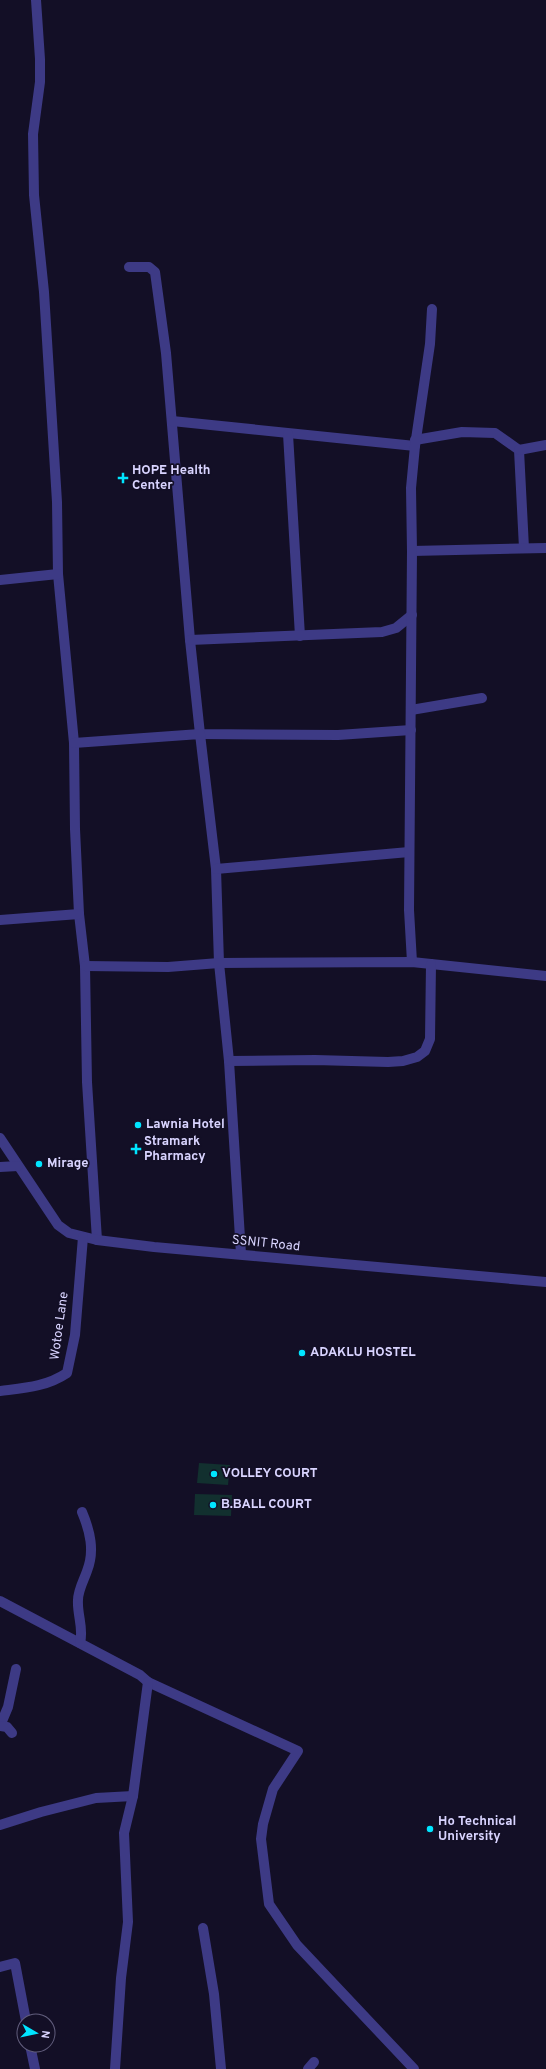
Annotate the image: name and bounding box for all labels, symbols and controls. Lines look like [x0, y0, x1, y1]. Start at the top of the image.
place label: HOPE Health Center [132, 463, 210, 494]
marker: HOPE Health Center [117, 472, 129, 484]
place label: Lawnia Hotel [146, 1117, 225, 1133]
marker: Lawnia Hotel [133, 1120, 143, 1130]
place label: Stramark Pharmacy [144, 1134, 206, 1165]
marker: Stramark Pharmacy [131, 1144, 141, 1154]
place label: Mirage [47, 1156, 88, 1172]
marker: Mirage [34, 1159, 44, 1169]
street label: SSNIT Road [231, 1232, 301, 1256]
street label: Wotoe Lane [47, 1291, 73, 1361]
place label: ADAKLU HOSTEL [310, 1345, 416, 1361]
marker: ADAKLU HOSTEL [297, 1348, 307, 1358]
place label: VOLLEY COURT [222, 1466, 318, 1482]
marker: VOLLEY COURT [209, 1469, 219, 1479]
place label: B.BALL COURT [221, 1497, 312, 1513]
marker: B.BALL COURT [208, 1500, 218, 1510]
place label: Ho Technical University [438, 1814, 516, 1845]
marker: Ho Technical University [425, 1824, 435, 1834]
north arrow [16, 2013, 56, 2053]
text: N [37, 2029, 52, 2039]

